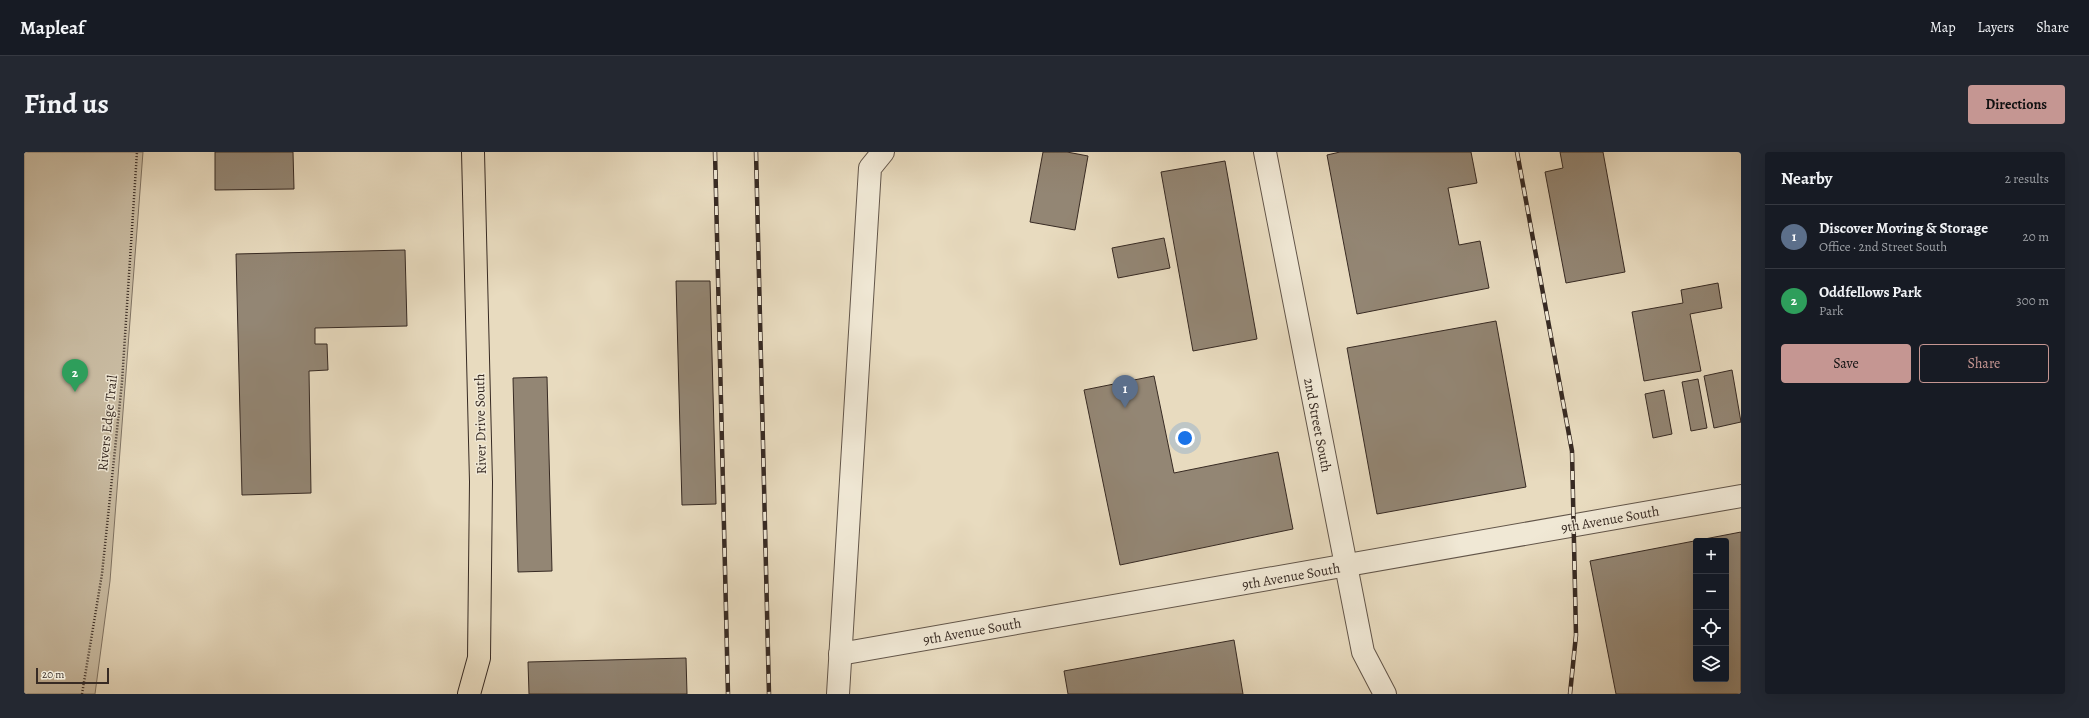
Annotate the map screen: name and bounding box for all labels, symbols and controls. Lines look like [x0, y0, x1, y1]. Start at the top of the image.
text: Mapleaf [20, 15, 85, 41]
text: Map [1930, 18, 1956, 37]
text: Layers [1978, 18, 2014, 37]
text: Share [2036, 18, 2069, 37]
text: Find us [24, 85, 109, 123]
button: Directions [1968, 85, 2065, 124]
text: Nearby [1781, 167, 1832, 190]
text: 2 results [2005, 170, 2049, 187]
text: Discover Moving & Storage [1819, 218, 1988, 238]
text: 1 [1792, 228, 1796, 245]
text: 20 m [2023, 228, 2049, 245]
text: Office · 2nd Street South [1819, 238, 1947, 255]
text: Oddfellows Park [1819, 282, 1922, 302]
text: 2 [1791, 292, 1797, 309]
text: 300 m [2016, 292, 2049, 309]
text: Park [1819, 302, 1843, 319]
button: Save [1781, 344, 1911, 383]
button: Share [1919, 344, 2049, 383]
pin: 2 [62, 359, 88, 392]
street label: River Drive South [470, 373, 491, 475]
street label: Rivers Edge Trail [93, 374, 122, 472]
pin: 1 [1112, 375, 1138, 408]
street label: 2nd Street South [1299, 376, 1336, 474]
your location [1175, 428, 1195, 448]
street label: 9th Avenue South [1559, 501, 1661, 537]
map controls [1693, 538, 1729, 682]
button: + [1693, 538, 1729, 574]
street label: 9th Avenue South [1240, 558, 1342, 594]
button: − [1693, 574, 1729, 610]
button: locate [1693, 610, 1729, 646]
street label: 9th Avenue South [921, 613, 1023, 649]
button: layers [1693, 646, 1729, 682]
scale bar [36, 666, 109, 685]
text: 20 m [42, 667, 64, 682]

